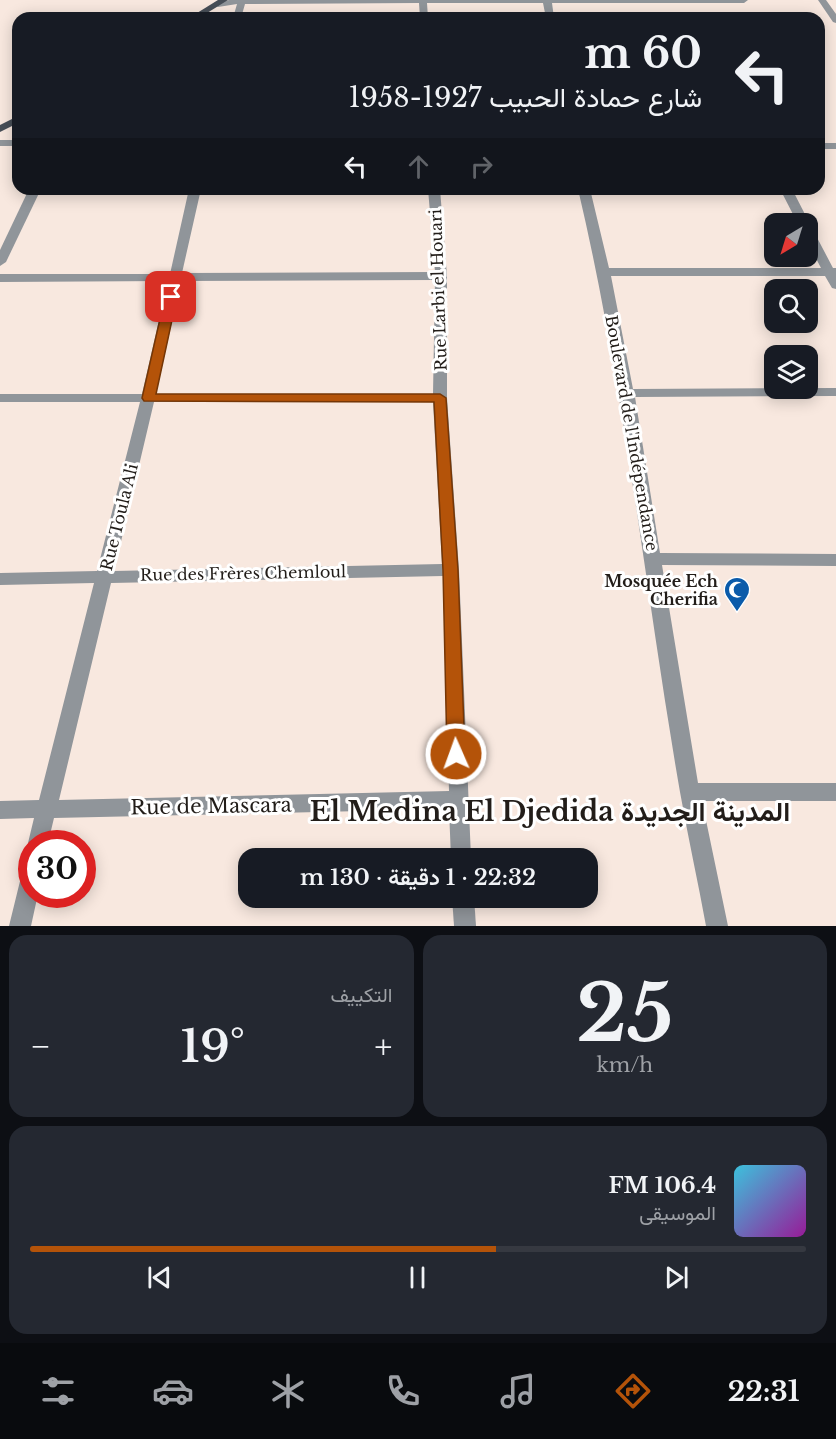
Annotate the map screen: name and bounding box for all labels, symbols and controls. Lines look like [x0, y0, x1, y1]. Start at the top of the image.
text: 60 m [584, 27, 702, 79]
icon: left [723, 36, 801, 114]
text: شارع حمادة الحبيب 1927-1958 [348, 81, 702, 114]
icon: left [339, 150, 372, 183]
icon: ahead [402, 150, 435, 183]
icon: right [465, 150, 498, 183]
street label: Rue Larbi el Houari [425, 208, 451, 371]
north arrow [764, 213, 818, 267]
map controls [764, 213, 818, 399]
pin [145, 271, 196, 322]
button: search [764, 279, 818, 333]
icon: arrive [154, 280, 187, 313]
street label: Boulevard de l'Indépendance [601, 313, 663, 553]
button: layers [764, 345, 818, 399]
street label: Rue Toula Ali [96, 461, 142, 573]
street label: Rue des Frères Chemloul [140, 561, 346, 585]
place label: Mosquée Ech Cherifia [604, 571, 719, 609]
mosque icon: Mosquée Ech Cherifia [722, 575, 752, 613]
position arrow [424, 722, 488, 786]
street label: Rue de Mascara [130, 793, 293, 819]
district label: El Medina El Djedida المدينة الجديدة [310, 795, 790, 828]
speed limit sign: 30 [18, 830, 96, 908]
text: 22:32 · 1 دقيقة · 130 m [300, 864, 536, 891]
text: 25 [576, 965, 673, 1062]
text: التكييف [330, 983, 393, 1007]
text: 19° [180, 1018, 245, 1074]
text: − [30, 1026, 51, 1067]
text: + [374, 1026, 392, 1067]
text: km/h [596, 1053, 653, 1077]
text: 106.4 FM [608, 1172, 716, 1199]
text: الموسيقى [639, 1201, 716, 1225]
icon: previous [143, 1261, 176, 1294]
icon: pause [401, 1261, 434, 1294]
icon: next [660, 1261, 693, 1294]
icon: filters [37, 1370, 79, 1412]
icon: car [152, 1370, 194, 1412]
icon: climate [267, 1370, 309, 1412]
icon: phone [382, 1370, 424, 1412]
icon: music [497, 1370, 539, 1412]
icon: directions [612, 1370, 654, 1412]
text: 22:31 [728, 1375, 799, 1408]

